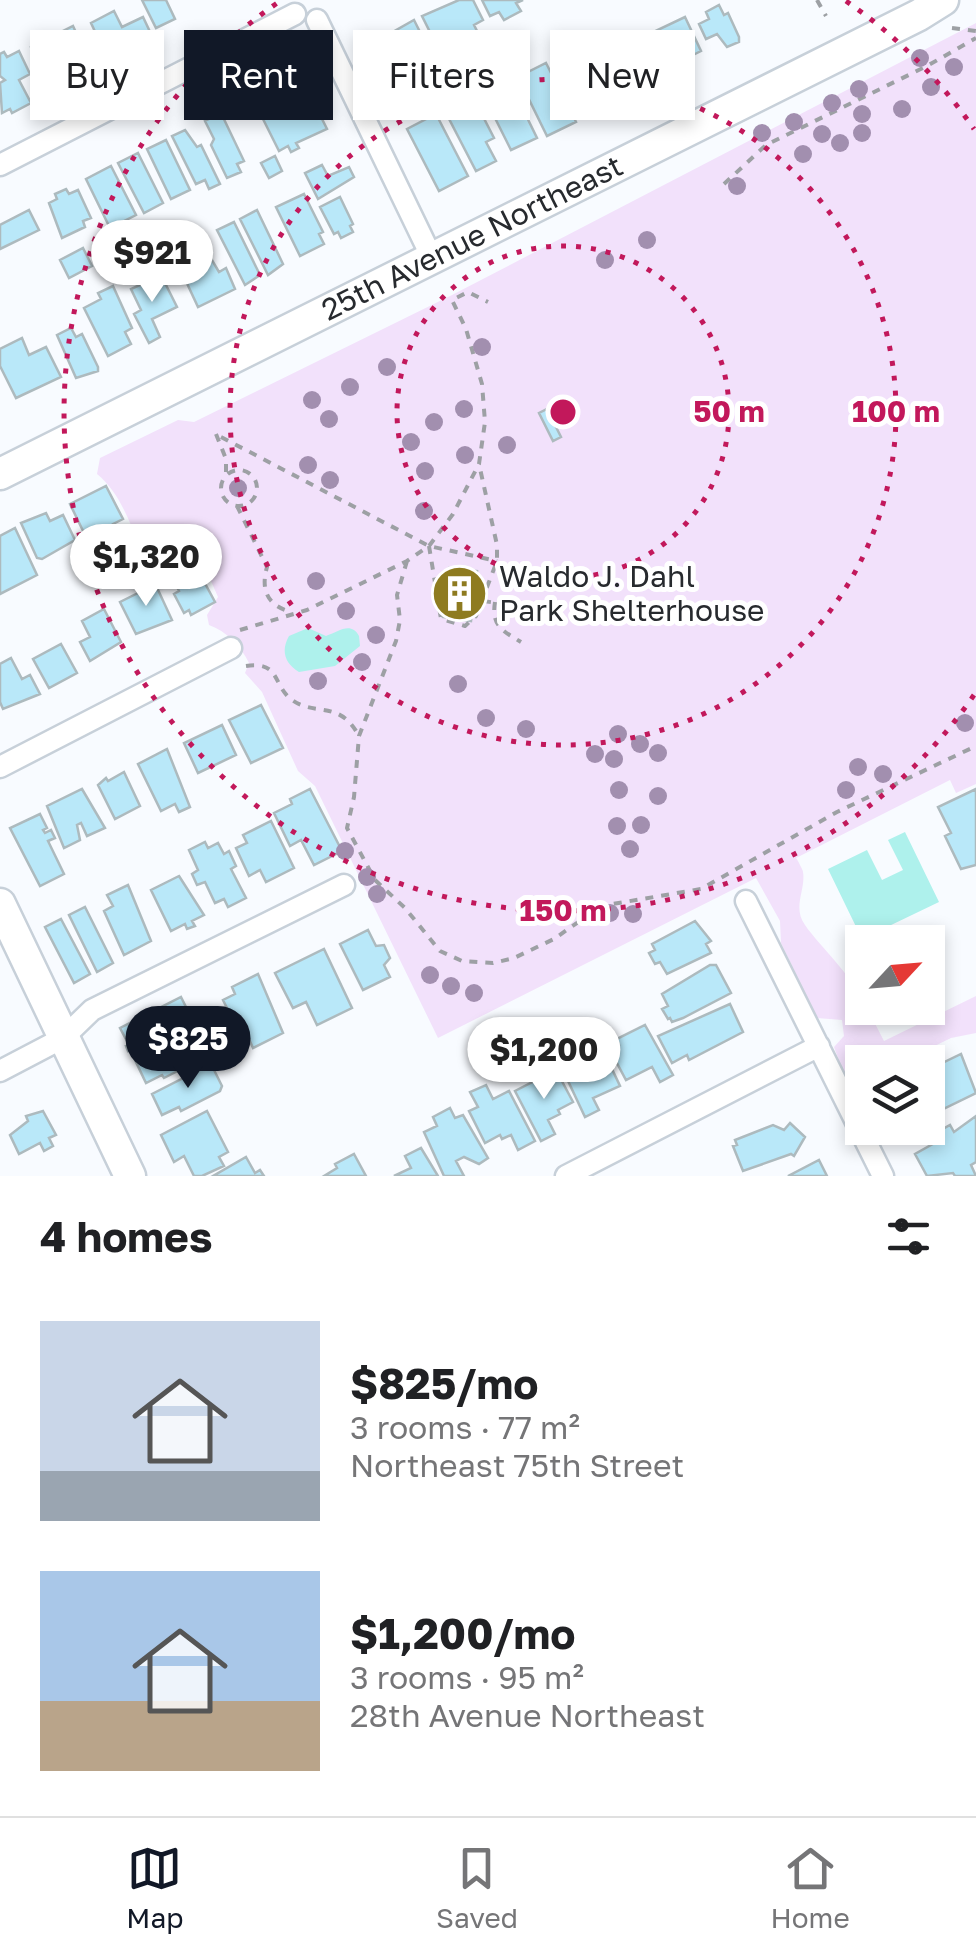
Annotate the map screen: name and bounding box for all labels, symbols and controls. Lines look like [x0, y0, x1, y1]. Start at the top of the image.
chip: Buy [30, 30, 164, 120]
chip: Rent [184, 30, 333, 120]
chip: Filters [353, 30, 530, 120]
chip: New [550, 30, 695, 120]
street label: 25th Avenue Northeast [315, 147, 628, 327]
pin: $921 [93, 220, 211, 305]
text: $921 [113, 233, 191, 271]
text: 50 m [693, 393, 765, 429]
text: 100 m [852, 393, 940, 429]
centre of rings [545, 394, 581, 430]
pin: $1,320 [65, 524, 227, 609]
text: $1,320 [92, 537, 200, 575]
place label: Waldo J. Dahl Park Shelterhouse [499, 558, 765, 628]
building icon: Waldo J. Dahl Park Shelterhouse [430, 564, 490, 624]
text: 150 m [520, 892, 607, 928]
north arrow [845, 925, 945, 1025]
map controls [845, 925, 945, 1145]
pin: $825 [129, 1006, 247, 1091]
pin: $1,200 [463, 1017, 625, 1102]
text: $825 [148, 1019, 228, 1057]
text: $1,200 [489, 1030, 599, 1068]
button: layers [845, 1045, 945, 1145]
icon: filters [881, 1209, 936, 1264]
text: 4 homes [40, 1211, 212, 1261]
text: $825/mo [350, 1358, 538, 1408]
icon: home [120, 1361, 240, 1481]
text: 3 rooms · 77 m² [350, 1408, 580, 1446]
text: Northeast 75th Street [350, 1446, 684, 1484]
text: $1,200/mo [350, 1608, 576, 1658]
icon: home [120, 1611, 240, 1731]
text: 3 rooms · 95 m² [350, 1658, 584, 1696]
text: 28th Avenue Northeast [350, 1696, 705, 1734]
tab: Map [126, 1841, 183, 1934]
tab: Saved [436, 1841, 518, 1934]
tab: Home [771, 1841, 850, 1934]

